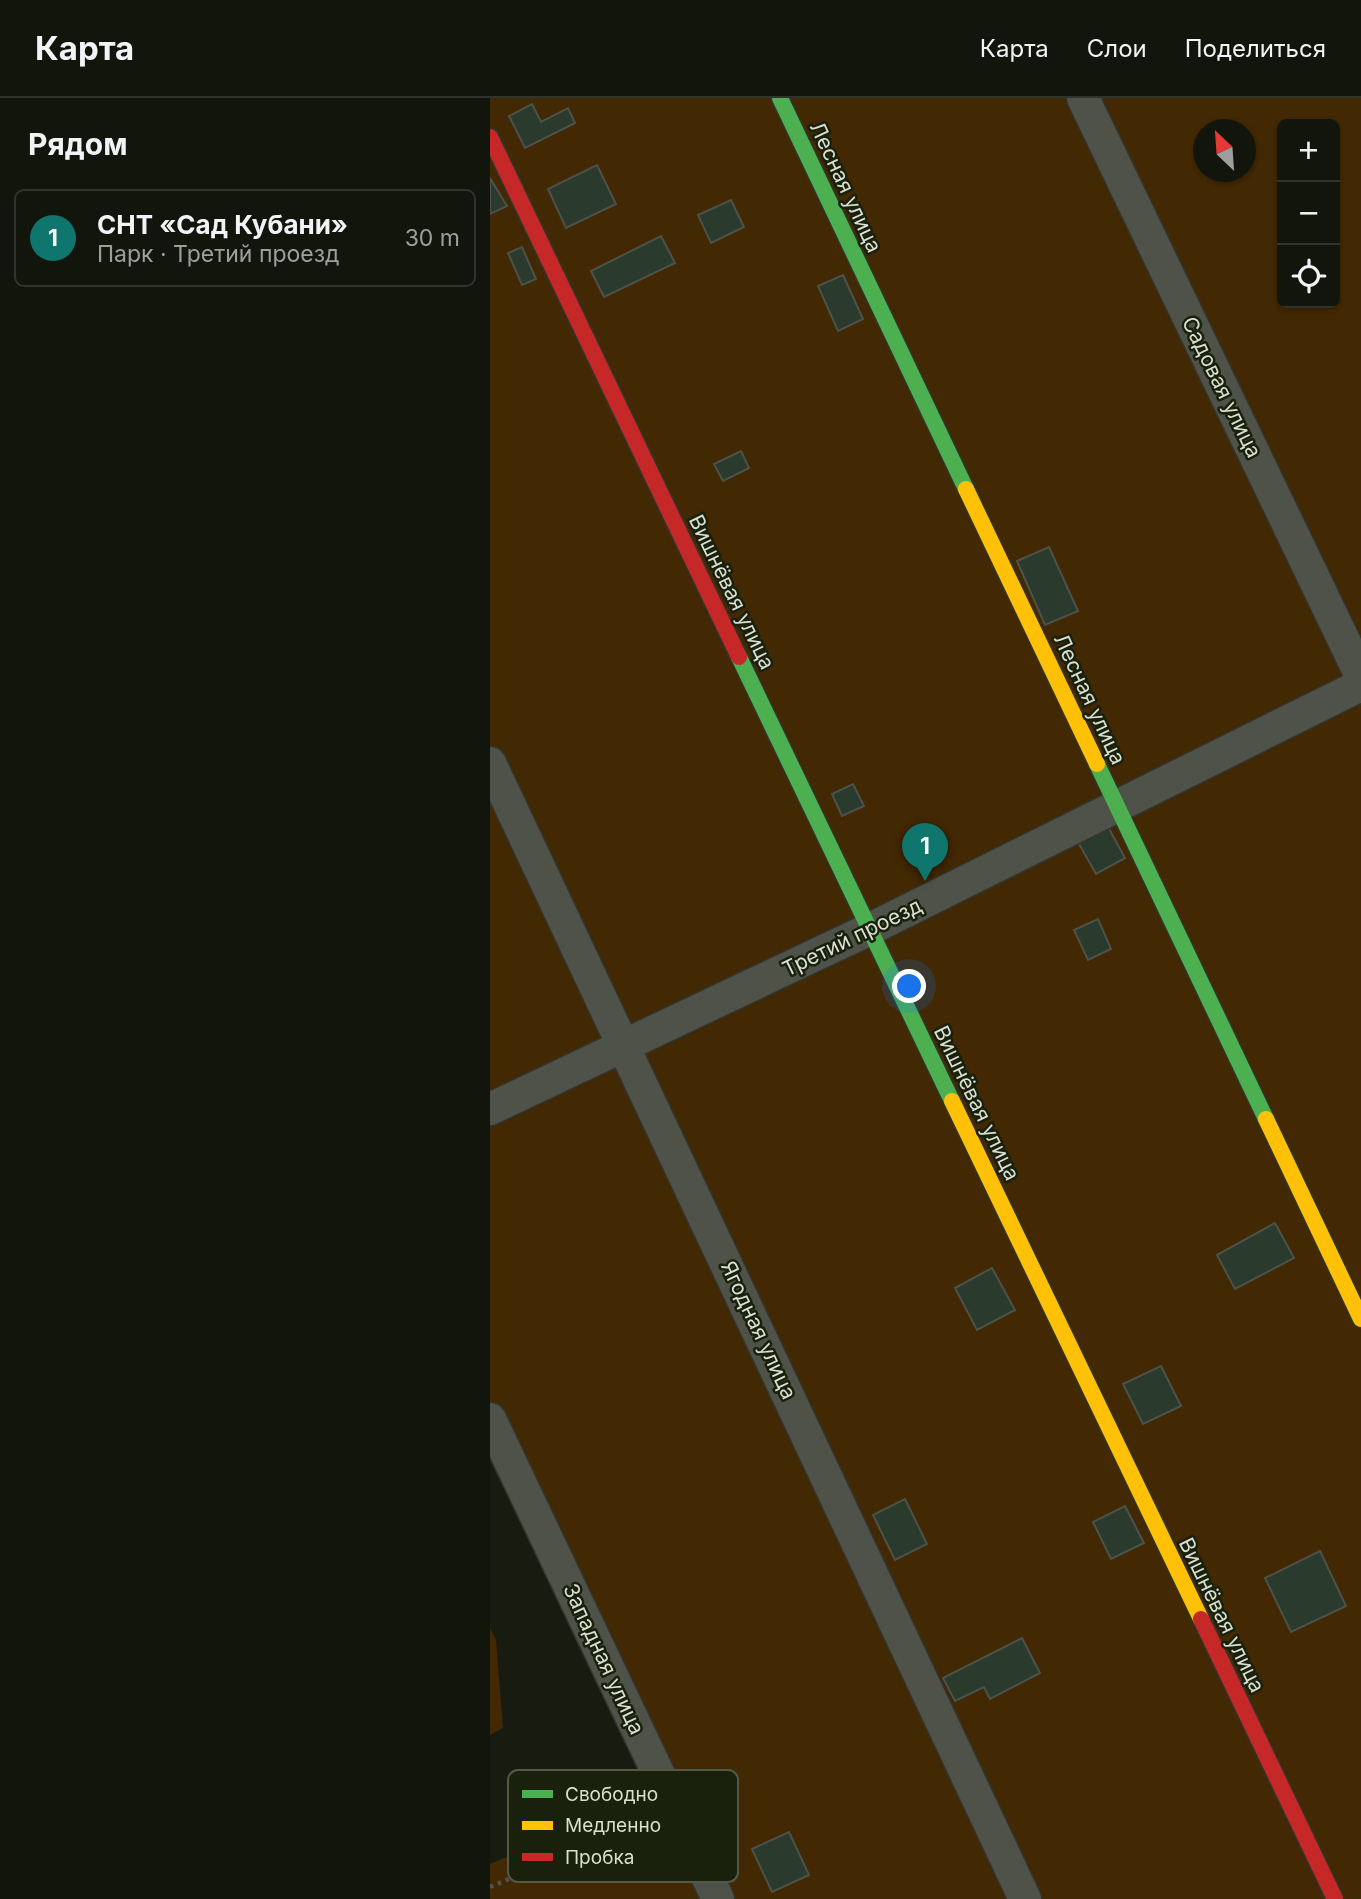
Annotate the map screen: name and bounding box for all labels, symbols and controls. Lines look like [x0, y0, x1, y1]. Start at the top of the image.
text: Карта [35, 28, 134, 68]
text: Карта [980, 34, 1049, 63]
text: Слои [1087, 34, 1147, 63]
text: Поделиться [1185, 34, 1326, 63]
street label: Лесная улица [805, 118, 887, 256]
north arrow [1193, 119, 1256, 182]
map controls [1277, 119, 1340, 308]
button: + [1277, 119, 1340, 182]
text: Рядом [28, 126, 128, 162]
button: − [1277, 182, 1340, 245]
text: СНТ «Сад Кубани» [97, 209, 348, 240]
text: 1 [48, 224, 58, 252]
text: 30 m [405, 224, 460, 252]
text: Парк · Третий проезд [97, 240, 340, 268]
button: locate [1277, 245, 1340, 308]
street label: Садовая улица [1177, 312, 1267, 462]
street label: Вишнёвая улица [684, 511, 780, 673]
street label: Лесная улица [1049, 630, 1131, 768]
pin: 1 [902, 823, 948, 881]
street label: Третий проезд [778, 892, 926, 982]
your location [892, 969, 926, 1003]
street label: Вишнёвая улица [929, 1022, 1025, 1184]
street label: Ягодная улица [716, 1257, 802, 1403]
street label: Вишнёвая улица [1174, 1534, 1270, 1696]
street label: Западная улица [558, 1580, 650, 1738]
legend [508, 1770, 738, 1882]
text: Свободно [565, 1783, 658, 1806]
text: Медленно [565, 1814, 661, 1837]
text: Пробка [565, 1846, 634, 1869]

